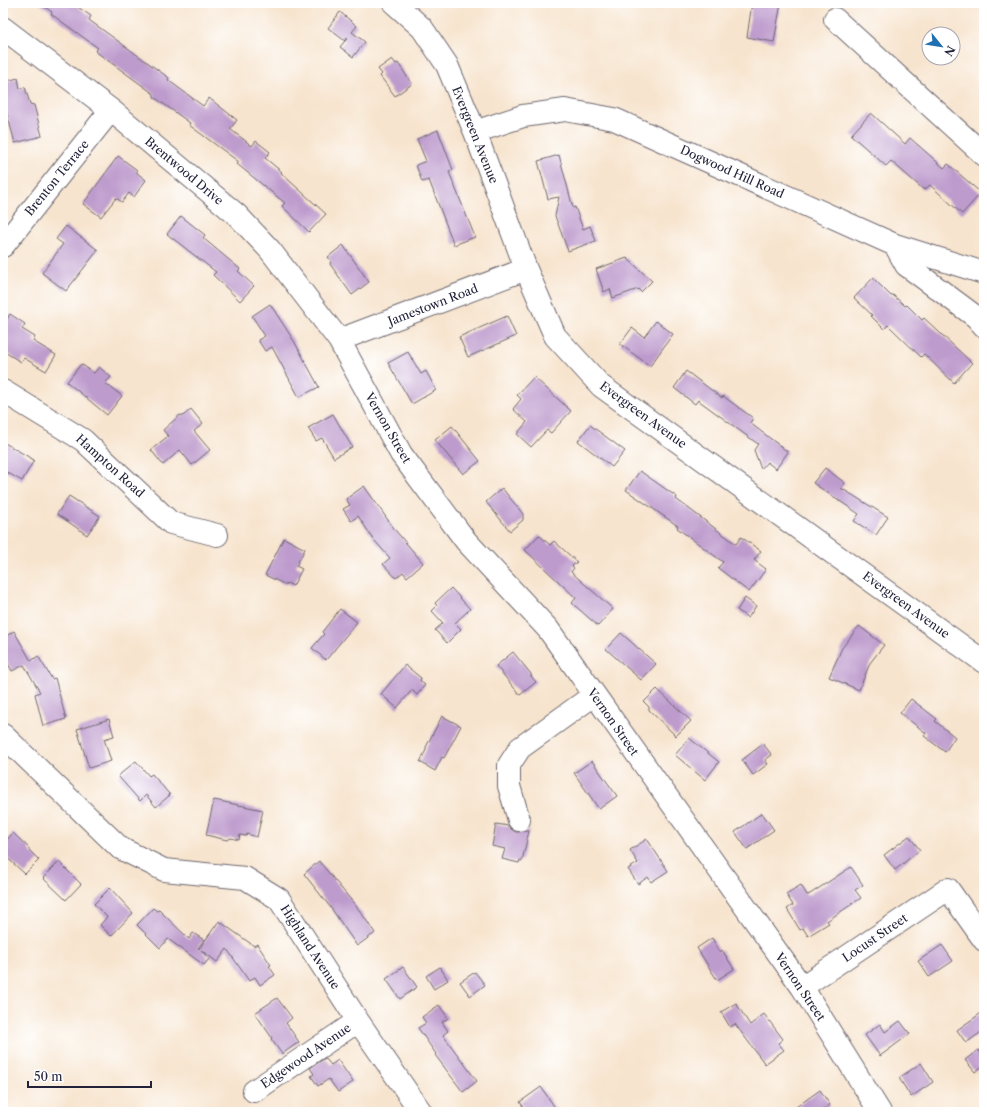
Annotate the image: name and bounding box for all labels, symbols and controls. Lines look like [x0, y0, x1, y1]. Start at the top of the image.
north arrow [921, 26, 961, 66]
text: N [941, 43, 958, 59]
street label: Evergreen Avenue [449, 84, 502, 186]
street label: Brentwood Drive [142, 133, 227, 208]
street label: Brenton Terrace [21, 136, 92, 219]
street label: Dogwood Hill Road [678, 142, 787, 201]
street label: Jamestown Road [384, 280, 481, 329]
street label: Evergreen Avenue [597, 378, 690, 451]
street label: Vernon Street [362, 389, 415, 466]
street label: Hampton Road [73, 431, 148, 501]
street label: Evergreen Avenue [860, 568, 953, 641]
street label: Vernon Street [584, 684, 643, 759]
street label: Highland Avenue [277, 902, 344, 992]
street label: Locust Street [839, 910, 911, 965]
street label: Vernon Street [772, 949, 829, 1024]
street label: Edgewood Avenue [258, 1020, 354, 1091]
scale bar [28, 1063, 151, 1089]
text: 50 m [34, 1069, 63, 1084]

